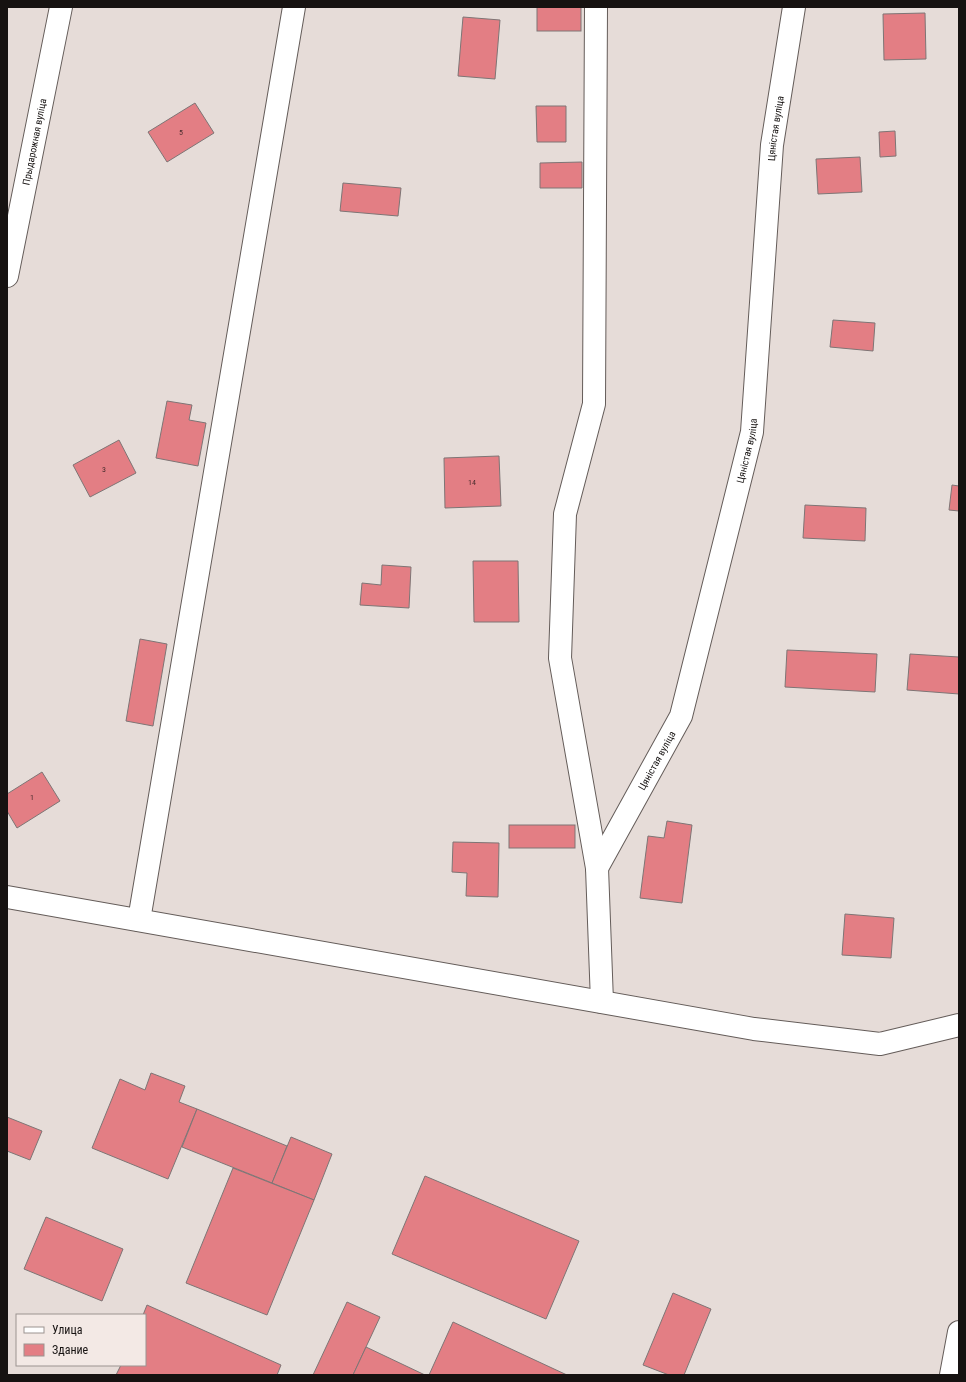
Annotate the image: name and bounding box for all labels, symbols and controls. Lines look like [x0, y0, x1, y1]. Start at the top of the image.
street label: Цяністая вуліца [765, 95, 785, 161]
street label: Прыдарожная вуліца [20, 97, 48, 186]
house number: 5 [179, 128, 183, 137]
street label: Цяністая вуліца [734, 418, 758, 484]
house number: 3 [102, 465, 106, 474]
house number: 14 [468, 478, 476, 487]
street label: Цяністая вуліца [636, 729, 677, 792]
house number: 1 [30, 793, 34, 802]
legend [16, 1314, 146, 1366]
text: Улица [52, 1323, 83, 1337]
text: Здание [52, 1343, 89, 1357]

